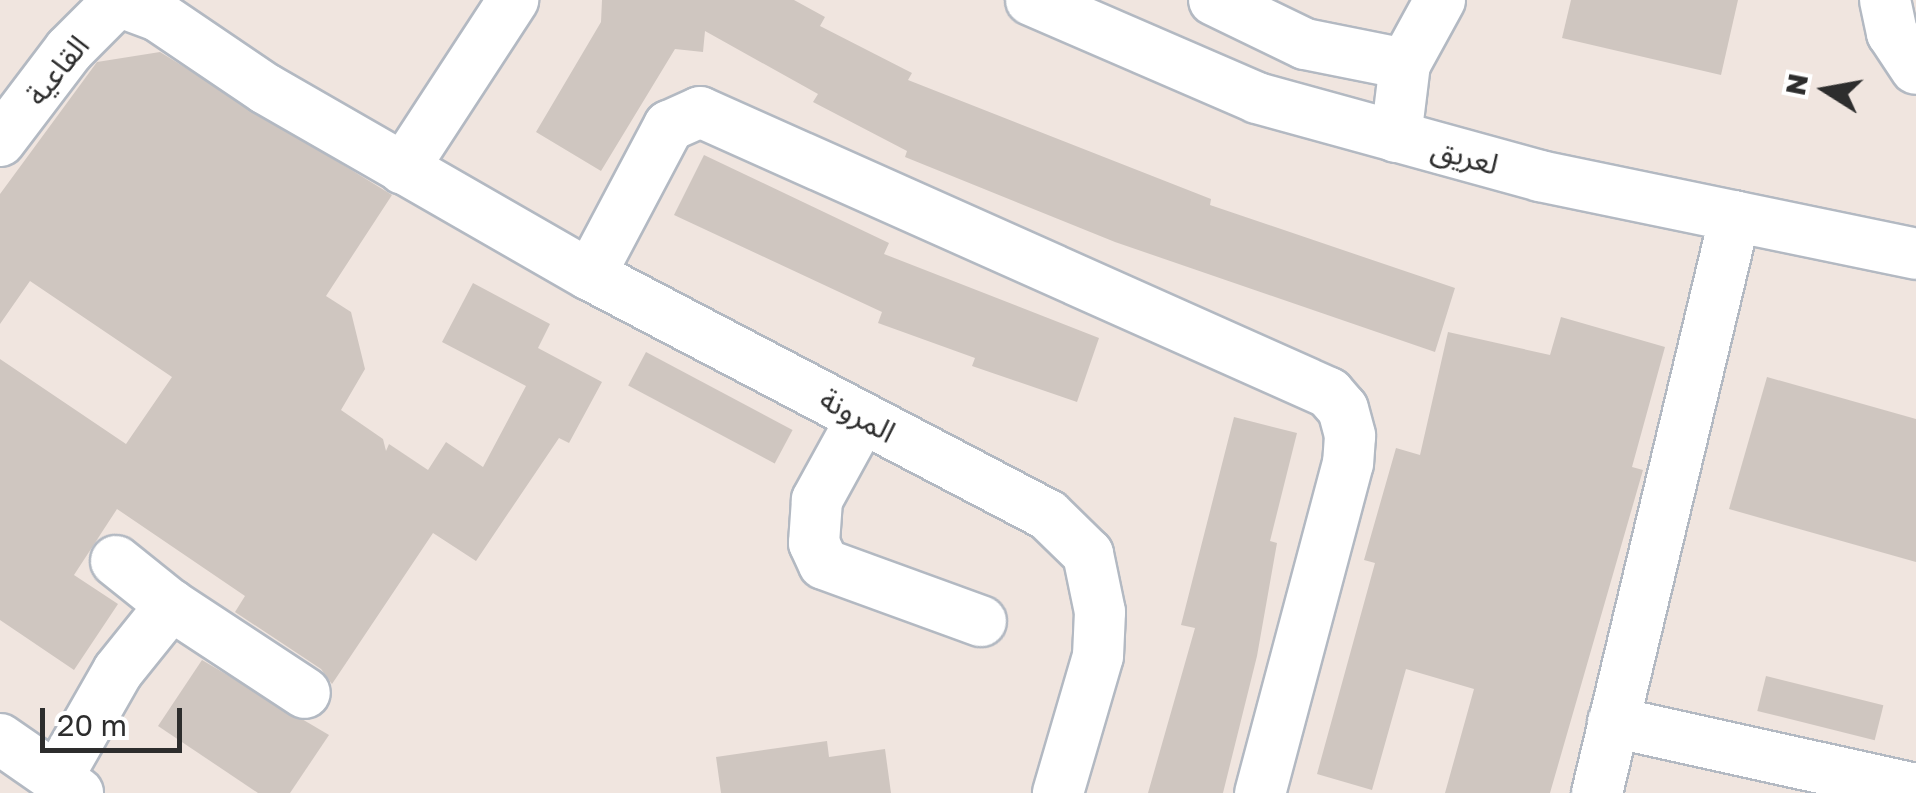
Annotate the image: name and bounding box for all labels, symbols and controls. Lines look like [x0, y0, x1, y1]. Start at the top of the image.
street label: القاعية [18, 28, 96, 112]
north arrow [1776, 40, 1876, 140]
text: N [1778, 71, 1814, 98]
street label: لعريق [1428, 130, 1502, 182]
street label: المرونة [814, 380, 902, 450]
scale bar [45, 688, 188, 750]
text: 20 m [57, 707, 127, 743]

